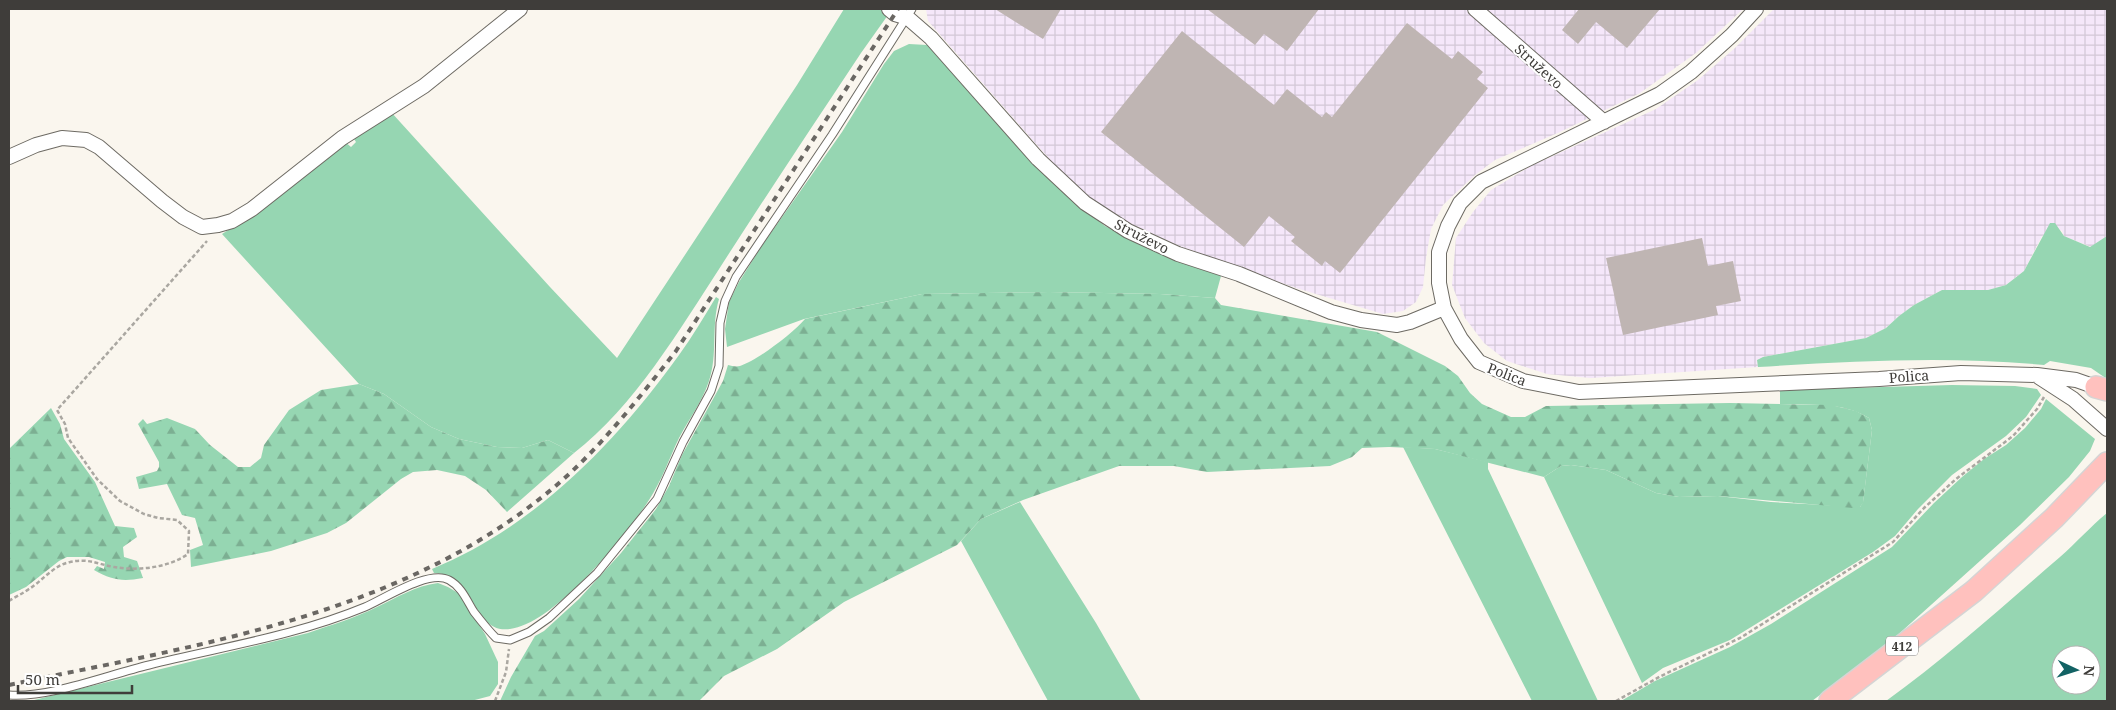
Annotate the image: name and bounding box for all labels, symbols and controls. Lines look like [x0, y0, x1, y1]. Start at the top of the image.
street label: Struževo [1511, 39, 1567, 93]
street label: Struževo [1111, 214, 1173, 258]
street label: Polica [1485, 358, 1529, 390]
street label: Polica [1888, 365, 1930, 387]
road number: 412 [1886, 636, 1918, 656]
north arrow [2051, 645, 2101, 695]
scale bar [18, 662, 131, 694]
text: N [2080, 665, 2099, 677]
text: 50 m [25, 669, 60, 689]

